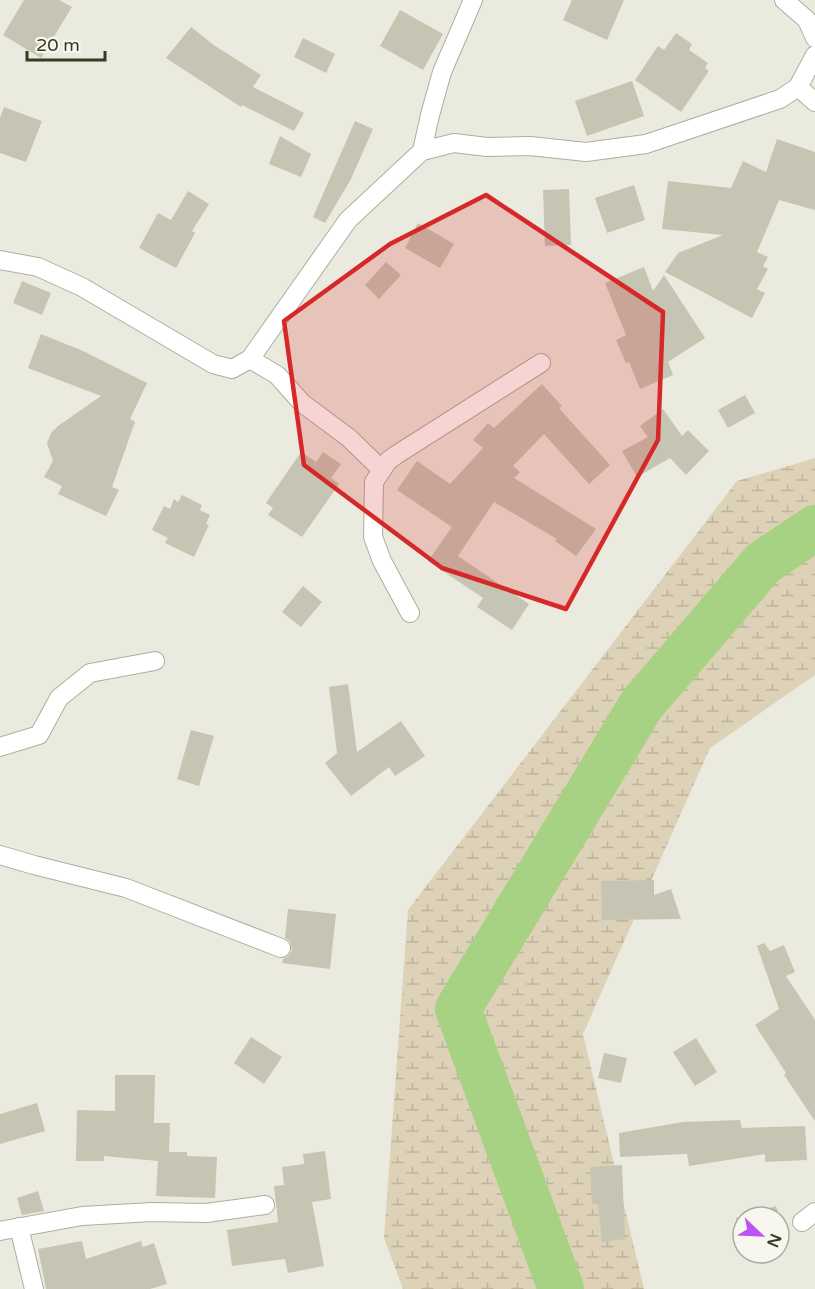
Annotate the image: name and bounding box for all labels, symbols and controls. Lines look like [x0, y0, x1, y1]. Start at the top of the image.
scale bar [27, 24, 105, 62]
text: 20 m [36, 34, 80, 56]
north arrow [731, 1205, 791, 1265]
text: N [762, 1231, 786, 1250]

